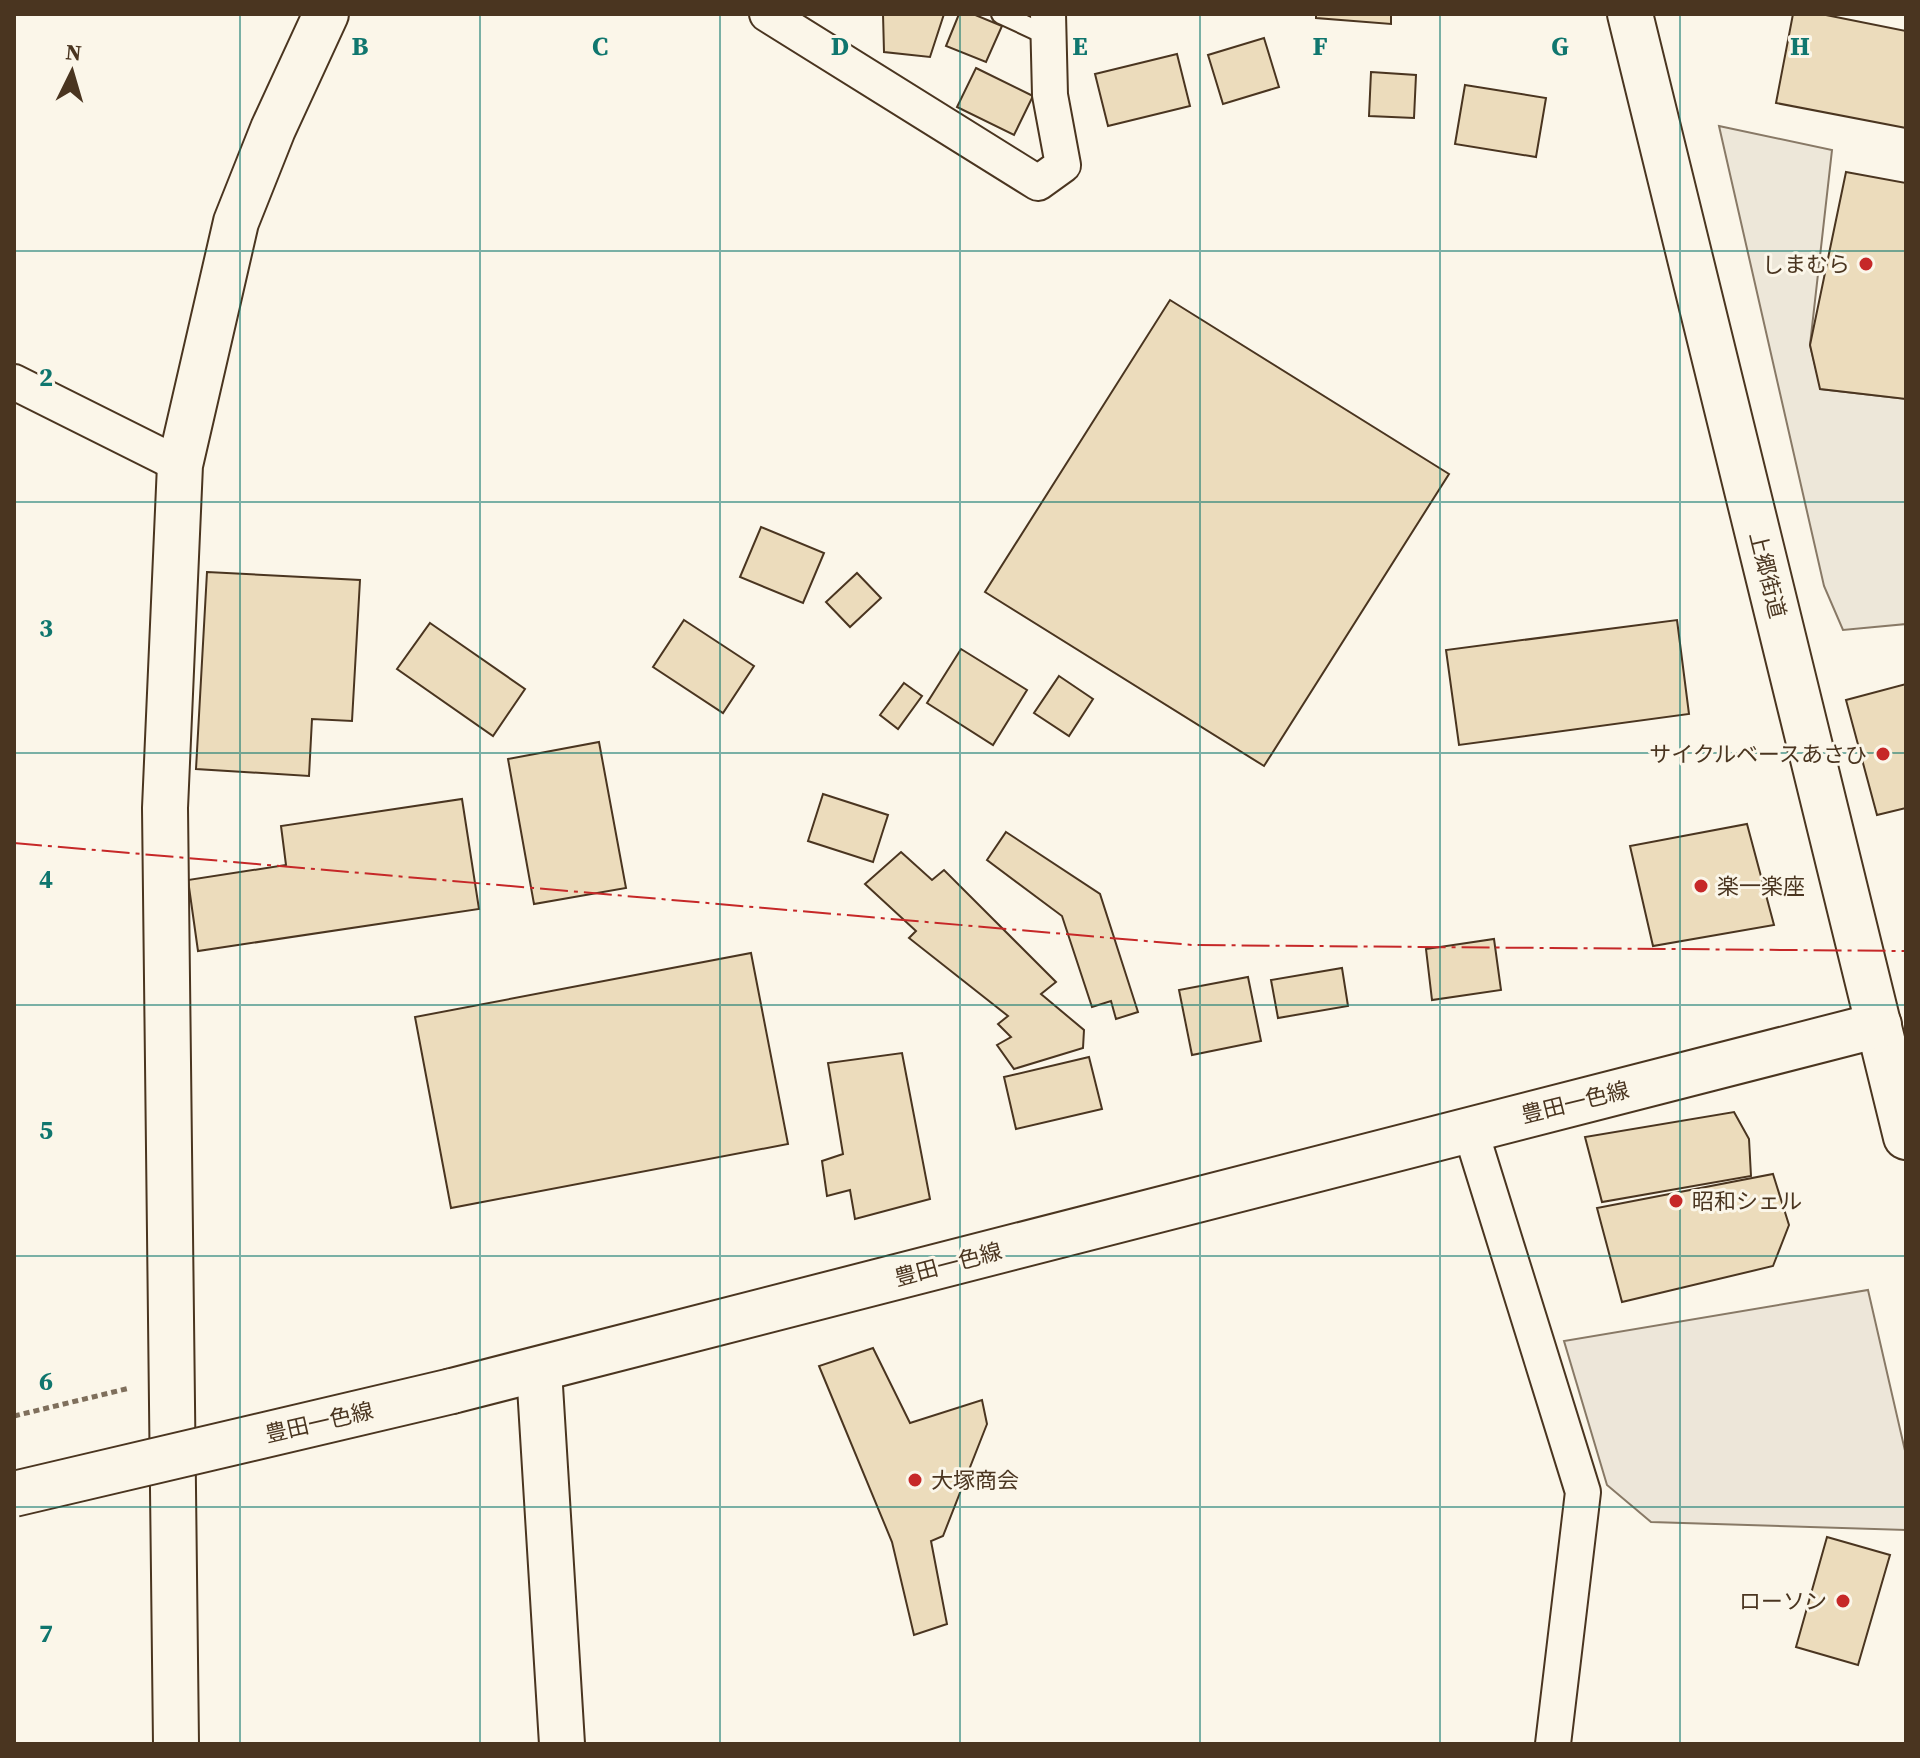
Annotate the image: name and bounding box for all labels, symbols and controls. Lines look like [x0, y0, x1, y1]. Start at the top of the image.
text: B [352, 28, 369, 64]
text: C [592, 28, 608, 64]
text: D [831, 28, 849, 64]
text: E [1072, 28, 1088, 64]
text: F [1312, 28, 1328, 64]
text: G [1551, 28, 1569, 64]
text: H [1790, 28, 1810, 64]
north arrow [32, 32, 112, 112]
text: N [64, 36, 83, 68]
place label: しまむら [1762, 249, 1850, 279]
marker: しまむら [1857, 255, 1875, 273]
text: 2 [39, 359, 53, 395]
street label: 上郷街道 [1743, 529, 1793, 621]
text: 3 [39, 610, 53, 646]
place label: サイクルベースあさひ [1649, 739, 1867, 769]
marker: サイクルベースあさひ [1874, 745, 1892, 763]
text: 4 [39, 861, 53, 897]
place label: 楽一楽座 [1717, 871, 1805, 901]
marker: 楽一楽座 [1692, 877, 1710, 895]
street label: 豊田一色線 [1518, 1074, 1632, 1130]
text: 5 [39, 1112, 53, 1148]
place label: 昭和シェル [1692, 1186, 1802, 1216]
marker: 昭和シェル [1667, 1192, 1685, 1210]
street label: 豊田一色線 [891, 1235, 1005, 1293]
text: 6 [39, 1363, 53, 1399]
street label: 豊田一色線 [262, 1395, 376, 1449]
place label: 大塚商会 [931, 1465, 1019, 1495]
marker: 大塚商会 [906, 1471, 924, 1489]
place label: ローソン [1739, 1586, 1827, 1616]
marker: ローソン [1834, 1592, 1852, 1610]
text: 7 [39, 1615, 53, 1651]

